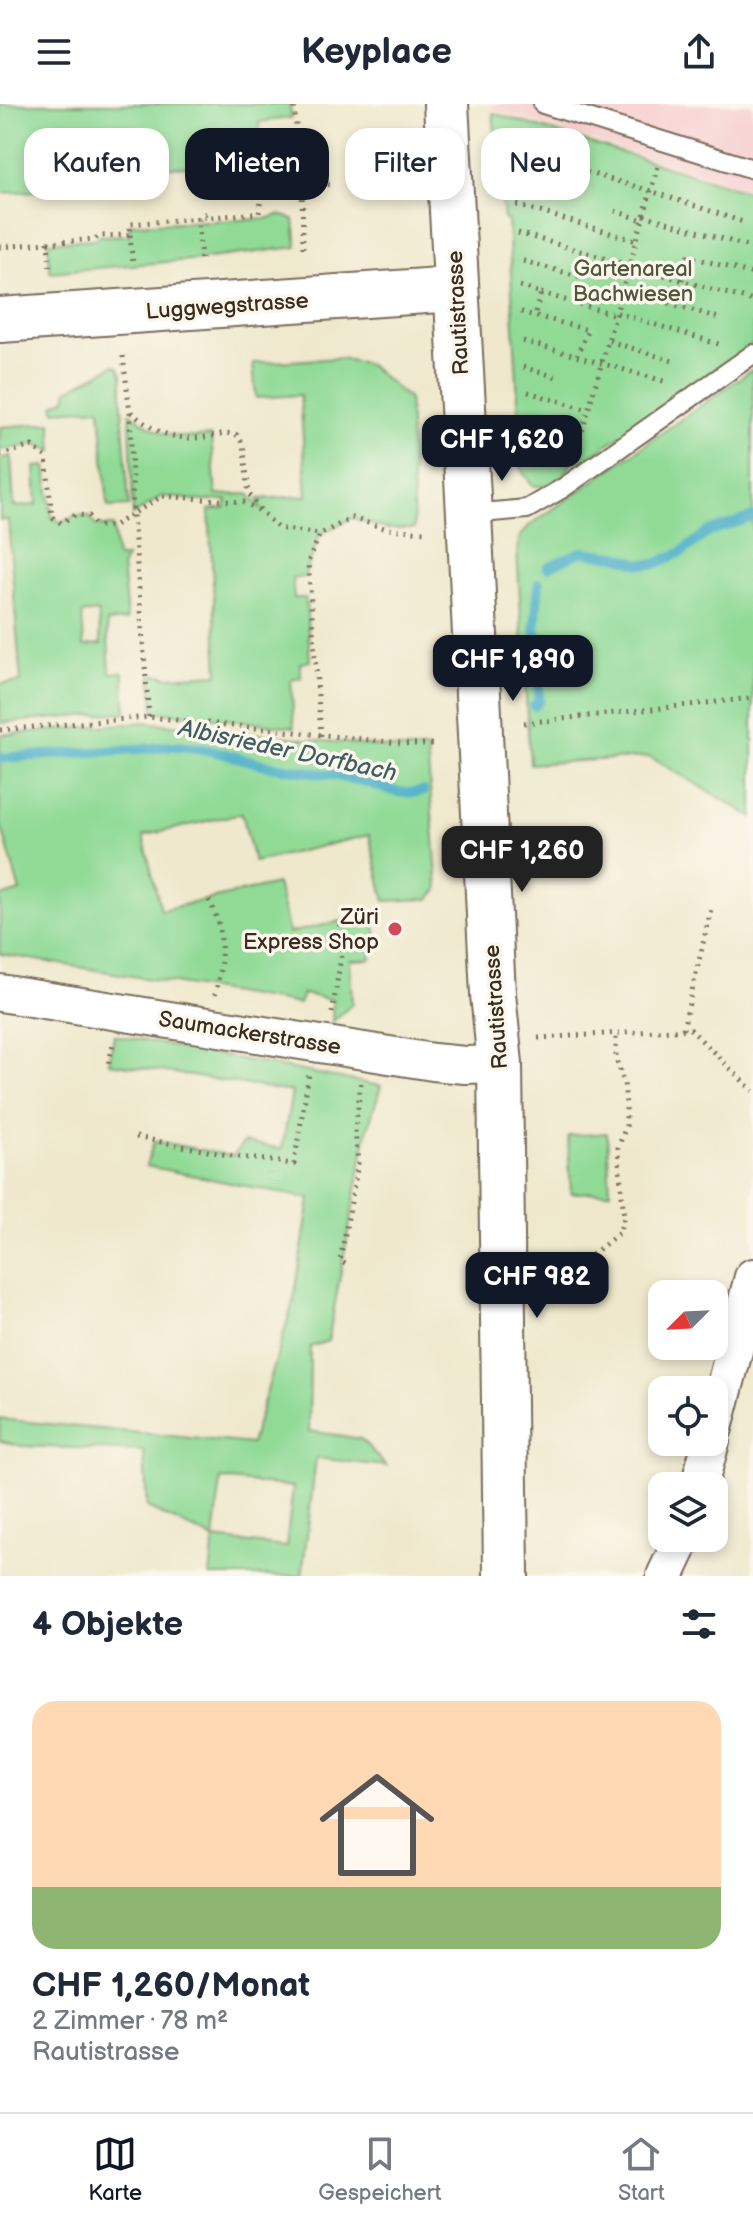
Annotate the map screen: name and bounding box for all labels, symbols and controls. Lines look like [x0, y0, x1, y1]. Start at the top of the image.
icon: menu [32, 30, 76, 74]
icon: share [677, 30, 721, 74]
text: Keyplace [301, 31, 452, 74]
chip: Kaufen [24, 128, 169, 200]
chip: Mieten [185, 128, 329, 200]
chip: Filter [345, 128, 465, 200]
chip: Neu [481, 128, 590, 200]
street label: Rautistrasse [442, 250, 475, 376]
park label: Gartenareal Bachwiesen [573, 256, 693, 308]
street label: Luggwegstrasse [145, 287, 309, 326]
pin: CHF 1,620 [410, 415, 594, 483]
text: CHF 1,620 [440, 425, 564, 456]
pin: CHF 1,890 [421, 635, 605, 703]
text: CHF 1,890 [451, 645, 575, 676]
water label: Albisrieder Dorfbach [175, 713, 399, 788]
pin: CHF 1,260 [430, 826, 614, 894]
text: CHF 1,260 [460, 836, 584, 867]
place label: Züri Express Shop [243, 904, 379, 956]
marker: Züri Express Shop [386, 920, 404, 938]
street label: Rautistrasse [479, 944, 514, 1070]
street label: Saumackerstrasse [157, 1006, 343, 1061]
pin: CHF 982 [463, 1252, 611, 1320]
text: CHF 982 [484, 1262, 590, 1293]
north arrow [648, 1280, 728, 1360]
map controls [648, 1280, 728, 1552]
button: locate [648, 1376, 728, 1456]
button: layers [648, 1472, 728, 1552]
icon: filters [677, 1602, 721, 1646]
text: 4 Objekte [32, 1604, 183, 1645]
icon: home [305, 1753, 449, 1897]
text: CHF 1,260/Monat [32, 1965, 310, 2006]
text: 2 Zimmer · 78 m² [32, 2006, 228, 2037]
text: Rautistrasse [32, 2037, 179, 2068]
tab: Karte [88, 2132, 142, 2207]
tab: Gespeichert [318, 2132, 442, 2207]
tab: Start [618, 2132, 665, 2207]

